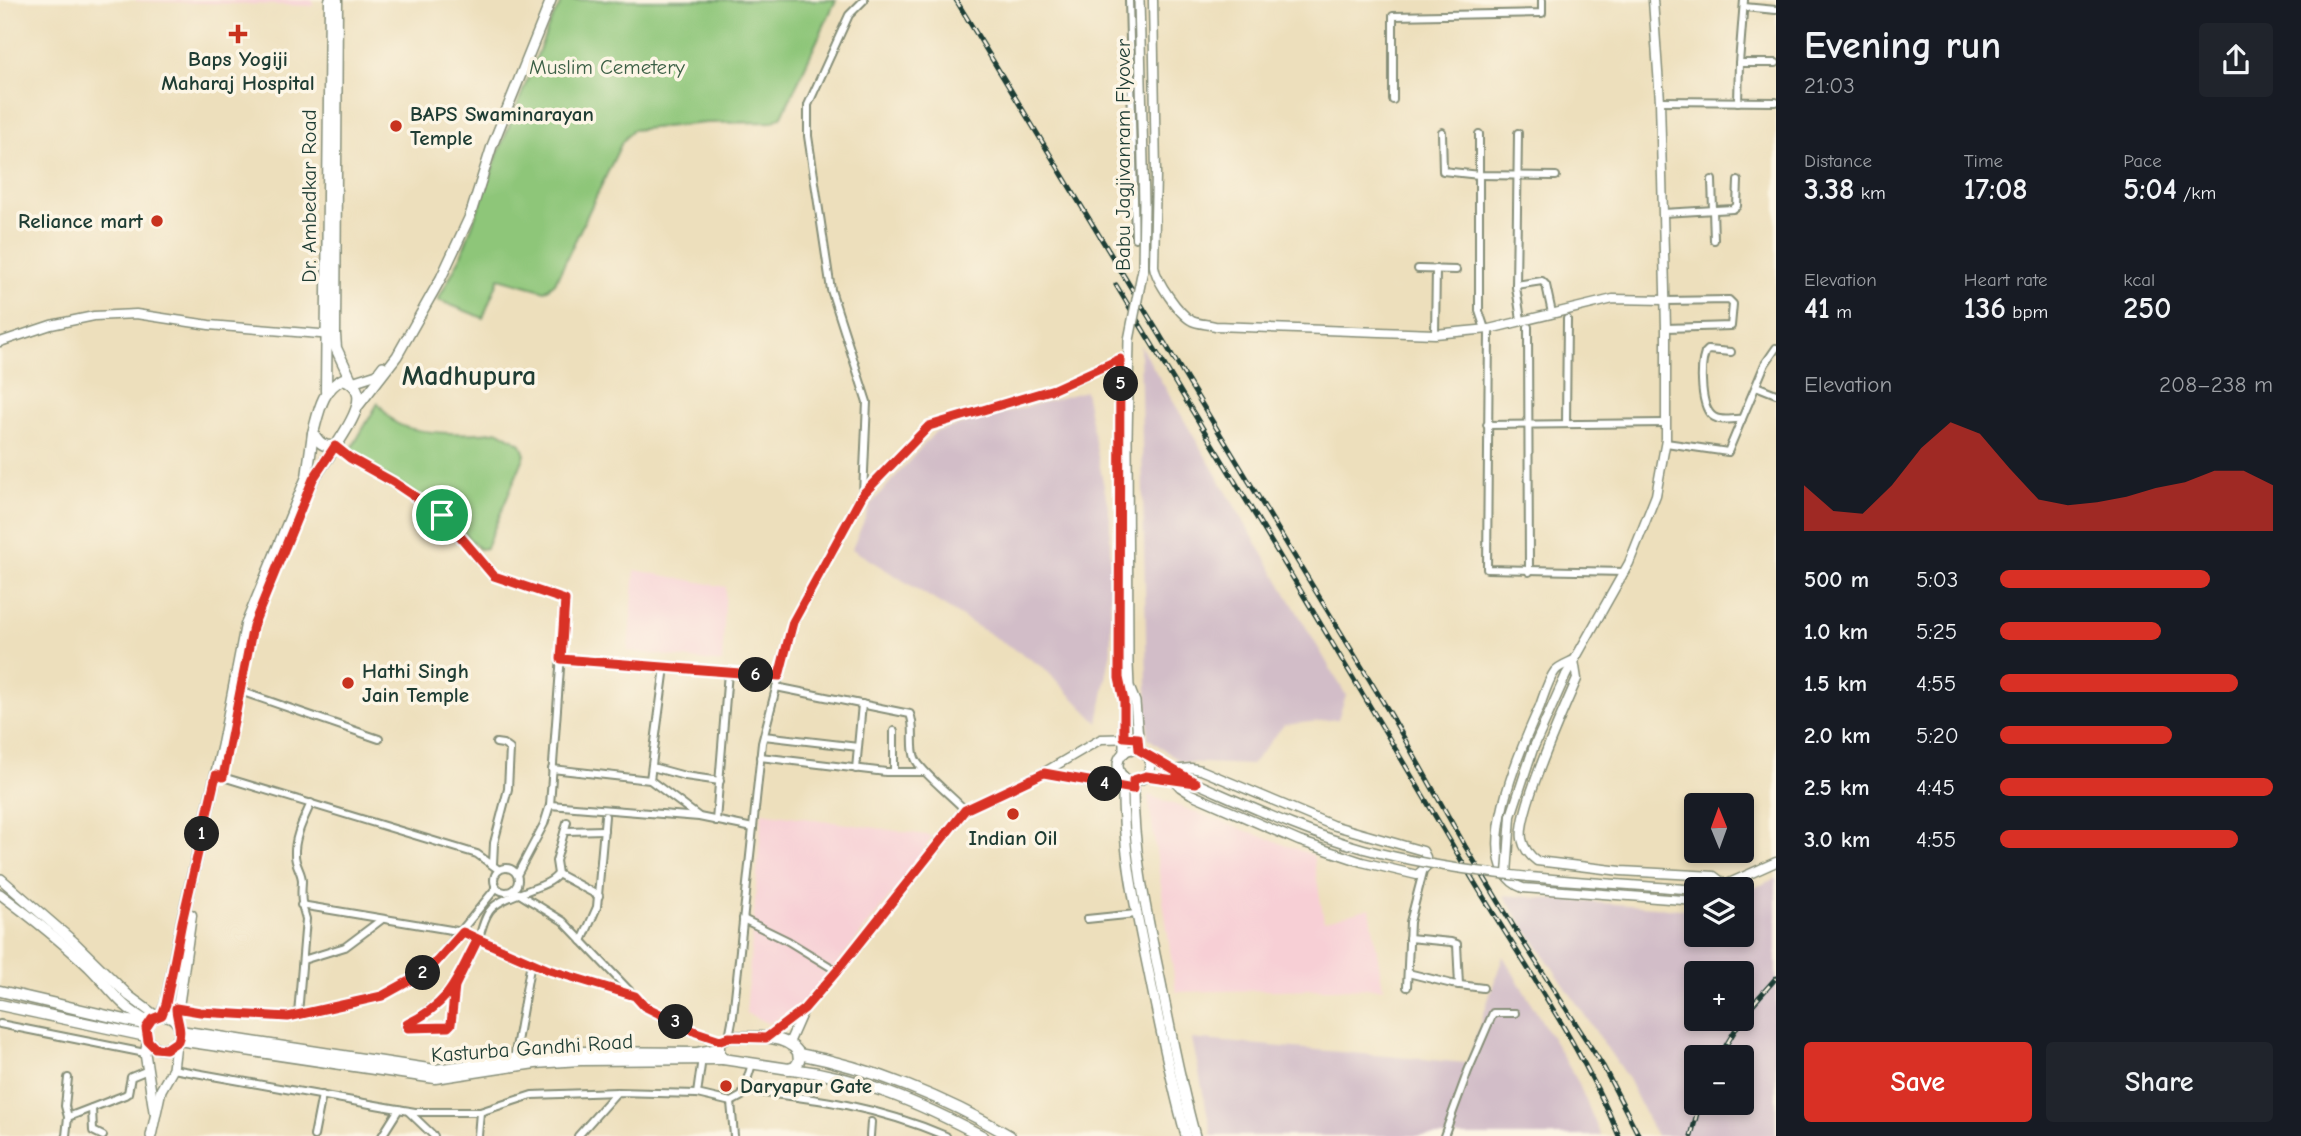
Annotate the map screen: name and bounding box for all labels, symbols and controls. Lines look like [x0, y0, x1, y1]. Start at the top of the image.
button: share [2199, 23, 2273, 97]
marker: Baps Yogiji Maharaj Hospital [228, 24, 248, 44]
text: Evening run [1804, 24, 2001, 68]
street label: Babu Jagjivanram Flyover [1111, 38, 1135, 271]
place label: Baps Yogiji Maharaj Hospital [161, 47, 315, 95]
park label: Muslim Cemetery [529, 55, 685, 79]
text: 21:03 [1804, 72, 1855, 99]
place label: BAPS Swaminarayan Temple [410, 102, 594, 150]
street label: Dr. Ambedkar Road [297, 109, 321, 283]
marker: BAPS Swaminarayan Temple [388, 118, 404, 134]
text: Distance [1804, 150, 1872, 172]
text: Time [1964, 150, 2003, 172]
text: Pace [2123, 150, 2162, 172]
text: 3.38 [1804, 172, 1854, 207]
text: 17:08 [1964, 172, 2028, 207]
text: 5:04 [2123, 172, 2177, 207]
text: km [1854, 182, 1886, 204]
text: /km [2177, 182, 2216, 204]
place label: Reliance mart [18, 209, 144, 233]
marker: Reliance mart [149, 213, 165, 229]
text: Elevation [1804, 269, 1877, 291]
text: Heart rate [1964, 269, 2047, 291]
text: kcal [2123, 269, 2155, 291]
text: 41 [1804, 291, 1830, 326]
text: 136 [1964, 291, 2006, 326]
text: 250 [2123, 291, 2171, 326]
text: m [1830, 301, 1852, 323]
text: bpm [2006, 301, 2048, 323]
district label: Madhupura [402, 360, 536, 392]
pin: 5 [1104, 366, 1138, 402]
text: Elevation [1804, 371, 1892, 398]
text: 208–238 m [2159, 371, 2273, 398]
text: 5 [1115, 372, 1126, 394]
pin [412, 485, 472, 545]
icon: arrive [423, 496, 461, 534]
text: 500 m [1804, 566, 1869, 593]
text: 5:03 [1916, 566, 1958, 593]
text: 1.0 km [1804, 618, 1868, 645]
text: 5:25 [1916, 618, 1957, 645]
pin: 6 [738, 658, 774, 692]
place label: Hathi Singh Jain Temple [362, 659, 469, 707]
text: 6 [751, 663, 760, 685]
text: 1.5 km [1804, 670, 1867, 697]
text: 4:55 [1916, 670, 1956, 697]
marker: Hathi Singh Jain Temple [340, 675, 356, 691]
text: 2.0 km [1804, 722, 1870, 749]
text: 5:20 [1916, 722, 1959, 749]
pin: 4 [1088, 766, 1122, 802]
text: 4 [1100, 772, 1109, 794]
text: 2.5 km [1804, 774, 1870, 801]
text: 4:45 [1916, 774, 1955, 801]
north arrow [1684, 793, 1754, 863]
map controls [1684, 793, 1754, 1115]
marker: Indian Oil [1005, 806, 1021, 822]
pin: 1 [184, 816, 220, 852]
text: 1 [198, 822, 205, 844]
place label: Indian Oil [969, 826, 1057, 850]
text: 3.0 km [1804, 826, 1870, 853]
text: 4:55 [1916, 826, 1956, 853]
button: layers [1684, 877, 1754, 947]
pin: 2 [406, 956, 440, 990]
text: 2 [418, 961, 427, 983]
button: + [1684, 961, 1754, 1031]
pin: 3 [658, 1004, 694, 1040]
text: 3 [671, 1010, 680, 1032]
street label: Kasturba Gandhi Road [430, 1029, 634, 1067]
button: Save [1804, 1042, 2032, 1122]
button: Share [2046, 1042, 2273, 1122]
button: − [1684, 1045, 1754, 1115]
place label: Daryapur Gate [740, 1074, 872, 1098]
marker: Daryapur Gate [718, 1078, 734, 1094]

